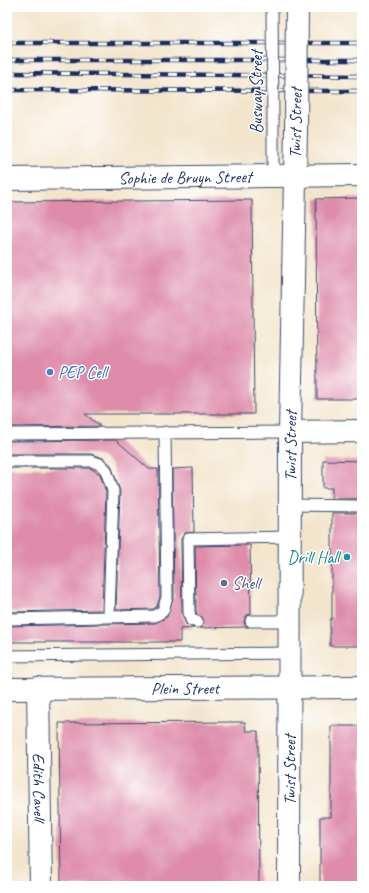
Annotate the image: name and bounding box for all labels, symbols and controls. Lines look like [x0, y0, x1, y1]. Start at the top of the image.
street label: Busway Street [246, 48, 267, 134]
street label: Twist Street [284, 85, 307, 158]
street label: Sophie de Bruyn Street [118, 166, 254, 189]
place label: PEP Cell [58, 362, 110, 383]
marker: PEP Cell [45, 367, 55, 377]
street label: Twist Street [280, 408, 301, 481]
place label: Drill Hall [288, 547, 342, 568]
marker: Drill Hall [342, 552, 352, 562]
place label: Shell [232, 573, 263, 594]
marker: Shell [219, 578, 229, 588]
street label: Plein Street [151, 678, 222, 699]
street label: Twist Street [279, 732, 300, 805]
street label: Edith Cavell [28, 753, 50, 824]

